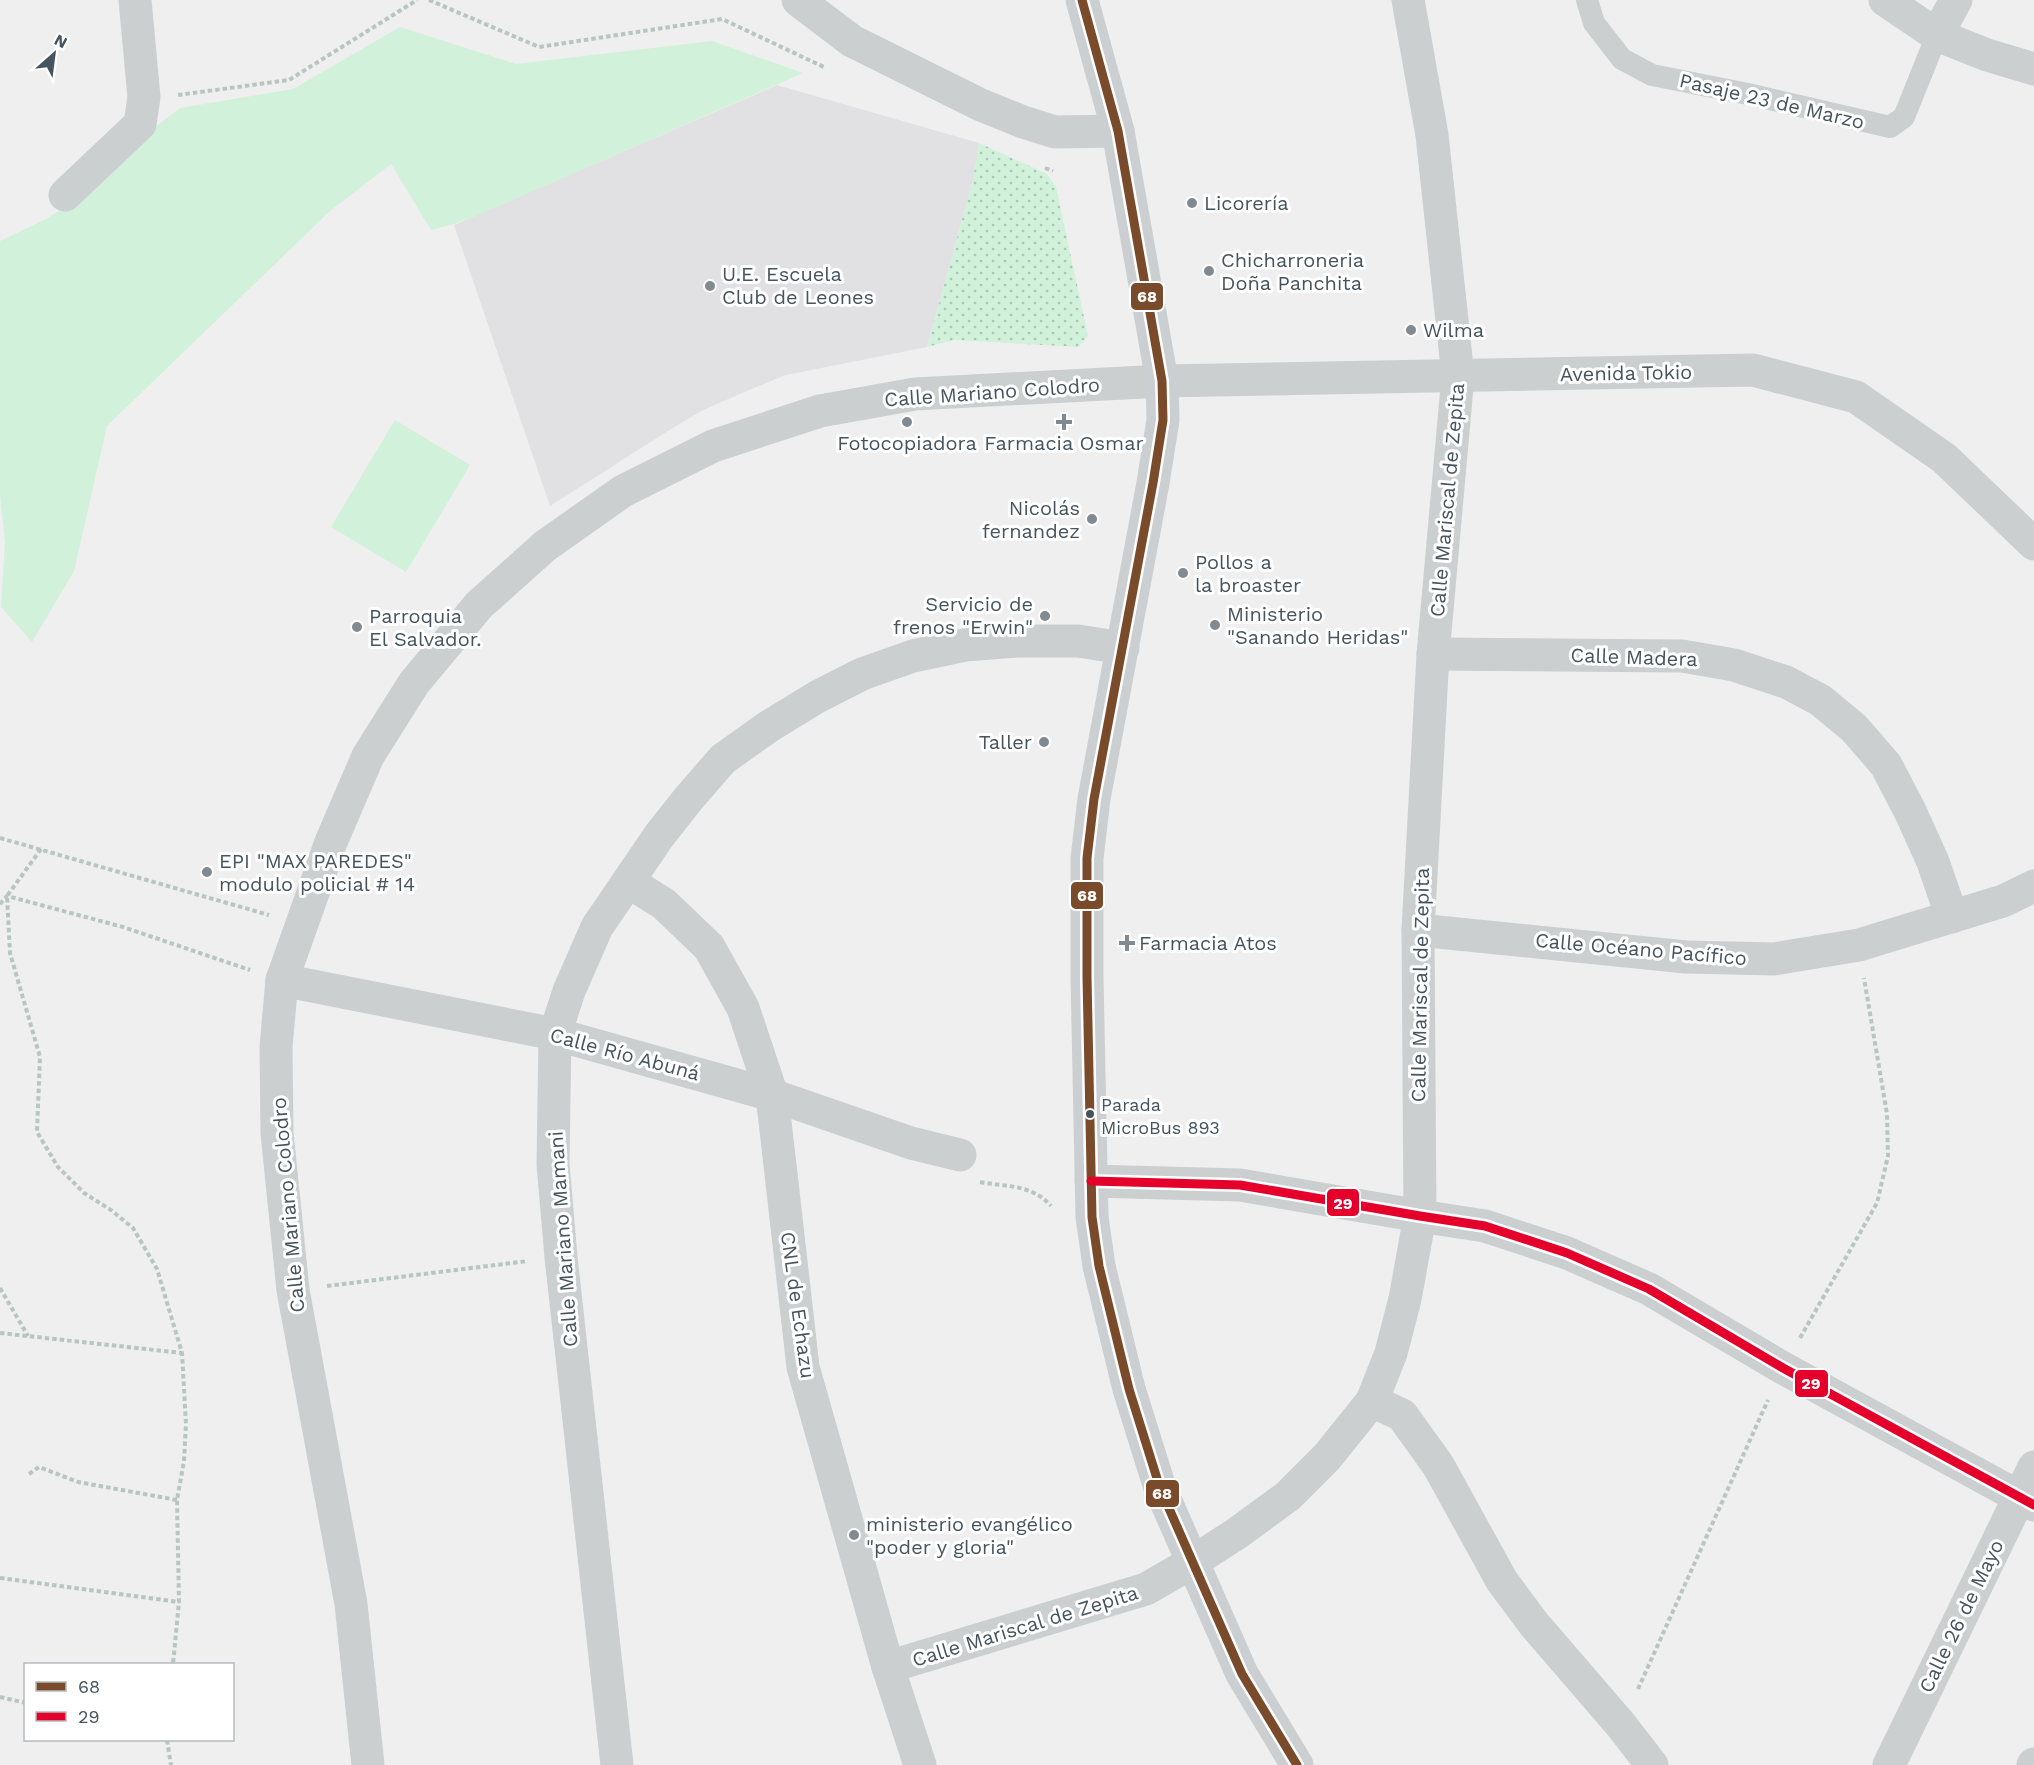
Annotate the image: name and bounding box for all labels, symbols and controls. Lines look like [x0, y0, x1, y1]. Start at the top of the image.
north arrow [24, 24, 84, 84]
text: N [51, 30, 71, 52]
street label: Pasaje 23 de Marzo [1677, 68, 1867, 134]
place label: Licorería [1204, 191, 1289, 215]
marker: Licorería [1185, 196, 1199, 210]
place label: Chicharroneria Doña Panchita [1221, 248, 1364, 295]
place label: U.E. Escuela Club de Leones [722, 262, 874, 309]
marker: Chicharroneria Doña Panchita [1202, 264, 1216, 278]
marker: U.E. Escuela Club de Leones [703, 279, 717, 293]
line badge: 68 [1130, 282, 1164, 311]
text: 68 [1137, 287, 1157, 306]
place label: Wilma [1423, 318, 1484, 342]
marker: Wilma [1404, 323, 1418, 337]
street label: Avenida Tokio [1560, 360, 1692, 386]
street label: Calle Mariano Colodro [883, 372, 1101, 412]
street label: Calle Mariscal de Zepita [1425, 382, 1469, 618]
marker: Fotocopiadora [900, 415, 914, 429]
marker: Farmacia Osmar [1057, 415, 1071, 429]
place label: Fotocopiadora [837, 431, 977, 455]
place label: Farmacia Osmar [984, 431, 1144, 455]
place label: Nicolás fernandez [982, 496, 1080, 543]
marker: Nicolás fernandez [1085, 512, 1099, 526]
place label: Pollos a la broaster [1195, 550, 1301, 597]
marker: Pollos a la broaster [1176, 566, 1190, 580]
place label: Servicio de frenos "Erwin" [893, 592, 1033, 639]
place label: Ministerio "Sanando Heridas" [1227, 602, 1408, 649]
place label: Parroquia El Salvador. [369, 604, 482, 651]
marker: Servicio de frenos "Erwin" [1038, 609, 1052, 623]
marker: Ministerio "Sanando Heridas" [1208, 618, 1222, 632]
marker: Parroquia El Salvador. [350, 620, 364, 634]
street label: Calle Madera [1570, 643, 1698, 671]
place label: Taller [979, 730, 1032, 754]
marker: Taller [1037, 735, 1051, 749]
place label: EPI "MAX PAREDES" modulo policial # 14 [219, 849, 415, 896]
marker: EPI "MAX PAREDES" modulo policial # 14 [200, 865, 214, 879]
street label: Calle Mariscal de Zepita [1406, 867, 1434, 1103]
line badge: 68 [1070, 881, 1104, 910]
text: 68 [1077, 886, 1097, 905]
street label: Calle Océano Pacífico [1534, 928, 1748, 970]
place label: Farmacia Atos [1139, 931, 1277, 955]
marker: Farmacia Atos [1120, 936, 1134, 950]
street label: Calle Río Abuná [548, 1022, 702, 1086]
place label: Parada MicroBus 893 [1101, 1094, 1220, 1138]
street label: Calle Mariano Colodro [267, 1096, 309, 1314]
marker: Parada MicroBus 893 [1084, 1108, 1096, 1120]
street label: Calle Mariano Mamani [543, 1130, 583, 1348]
line badge: 29 [1326, 1188, 1360, 1217]
text: 29 [1333, 1194, 1353, 1213]
street label: CNL de Echazu [776, 1230, 820, 1380]
line badge: 29 [1794, 1369, 1829, 1398]
text: 29 [1801, 1374, 1821, 1393]
line badge: 68 [1145, 1479, 1180, 1508]
text: 68 [1152, 1484, 1172, 1503]
place label: ministerio evangélico "poder y gloria" [866, 1512, 1073, 1559]
marker: ministerio evangélico "poder y gloria" [847, 1528, 861, 1542]
street label: Calle 26 de Mayo [1914, 1536, 2008, 1696]
street label: Calle Mariscal de Zepita [909, 1580, 1141, 1672]
legend [24, 1663, 234, 1741]
text: 68 [78, 1676, 100, 1697]
text: 29 [78, 1706, 100, 1727]

